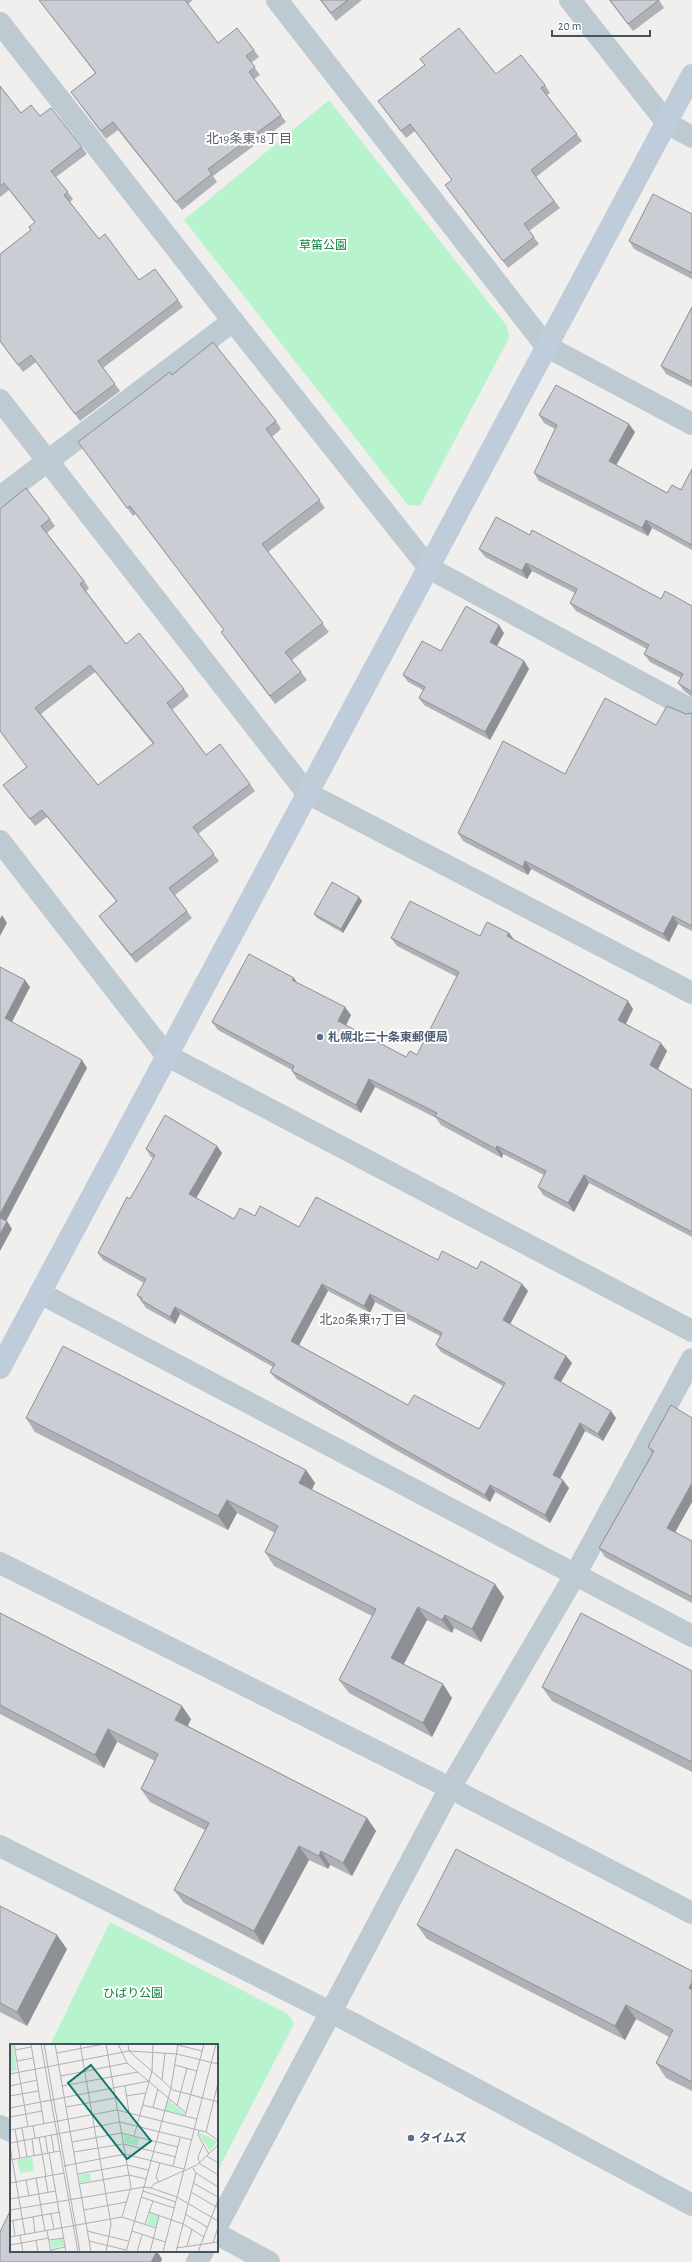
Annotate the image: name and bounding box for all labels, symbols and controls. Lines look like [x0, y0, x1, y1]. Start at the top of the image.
scale bar [552, 12, 650, 38]
text: 20 m [558, 20, 581, 32]
district label: 北19条東18丁目 [206, 131, 292, 146]
park label: 草笛公園 [299, 238, 347, 251]
place label: 札幌北二十条東郵便局 [328, 1030, 448, 1043]
marker: 札幌北二十条東郵便局 [315, 1032, 325, 1042]
district label: 北20条東17丁目 [319, 1312, 407, 1327]
park label: ひばり公園 [103, 1986, 163, 1999]
inset map [10, 2044, 218, 2252]
place label: タイムズ [419, 2131, 467, 2144]
marker: タイムズ [406, 2133, 416, 2143]

